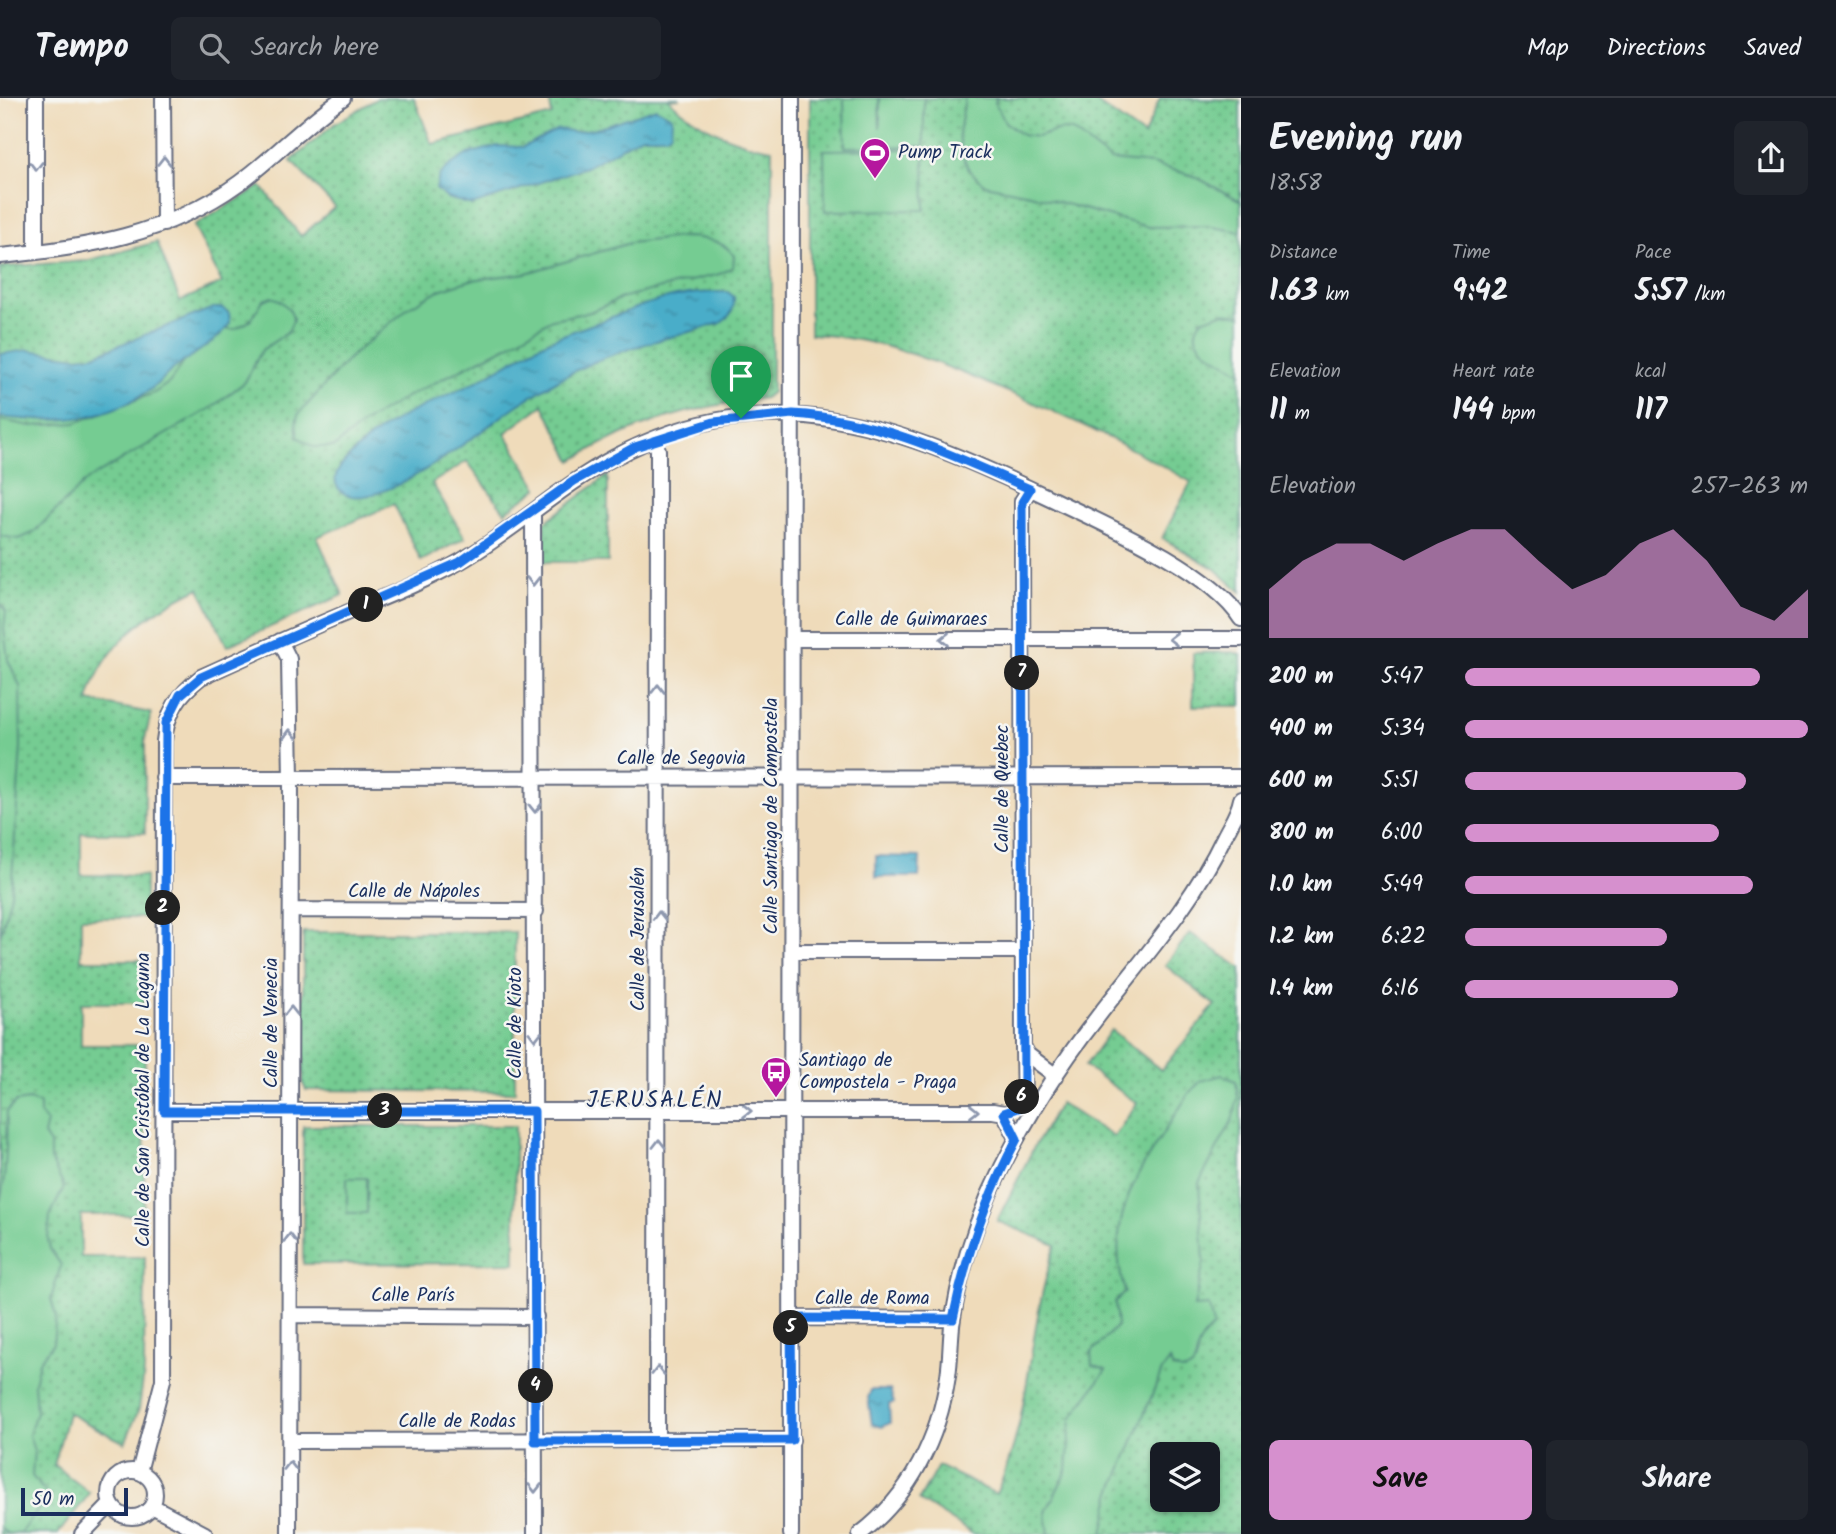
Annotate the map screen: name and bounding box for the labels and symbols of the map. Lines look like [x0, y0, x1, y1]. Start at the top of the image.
sports icon: Pump Track [858, 136, 892, 180]
place label: Pump Track [898, 138, 992, 168]
one-way arrow [156, 155, 172, 166]
one-way arrow [28, 161, 44, 172]
pin [711, 346, 771, 418]
one-way arrow [525, 576, 541, 587]
pin: 1 [348, 588, 384, 622]
street label: Calle de Guimaraes [835, 605, 987, 635]
one-way arrow [940, 631, 950, 647]
one-way arrow [1167, 631, 1178, 647]
pin: 7 [1004, 656, 1040, 690]
one-way arrow [650, 683, 666, 694]
street label: Calle Santiago de Compostela [757, 698, 787, 934]
street label: Calle de Quebec [988, 725, 1018, 853]
one-way arrow [282, 729, 298, 739]
street label: Calle de Segovia [616, 744, 746, 774]
one-way arrow [527, 803, 542, 814]
street label: Calle de Jerusalén [624, 867, 654, 1011]
street label: Calle de Nápoles [348, 877, 480, 907]
pin: 2 [146, 890, 180, 926]
one-way arrow [651, 911, 667, 921]
street label: Calle de San Cristóbal de La Laguna [129, 953, 159, 1247]
street label: Calle de Venecia [257, 958, 287, 1088]
street label: Calle de Kioto [501, 967, 531, 1079]
one-way arrow [283, 1005, 299, 1016]
one-way arrow [527, 1031, 543, 1042]
place label: Santiago de Compostela - Praga [799, 1046, 957, 1098]
bus stop icon: Santiago de Compostela - Praga [759, 1055, 793, 1099]
pin: 6 [1004, 1080, 1040, 1114]
district label: JERUSALÉN [586, 1083, 724, 1119]
pin: 3 [368, 1094, 402, 1128]
one-way arrow [742, 1103, 752, 1119]
one-way arrow [969, 1103, 980, 1119]
one-way arrow [651, 1138, 667, 1149]
one-way arrow [282, 1233, 298, 1243]
street label: Calle París [371, 1281, 455, 1311]
street label: Calle de Roma [814, 1284, 930, 1314]
pin: 5 [774, 1310, 808, 1346]
one-way arrow [650, 1366, 666, 1376]
pin: 4 [518, 1368, 554, 1404]
street label: Calle de Rodas [398, 1407, 516, 1437]
one-way arrow [282, 1460, 298, 1471]
one-way arrow [527, 1483, 543, 1493]
scale bar [21, 1485, 128, 1517]

